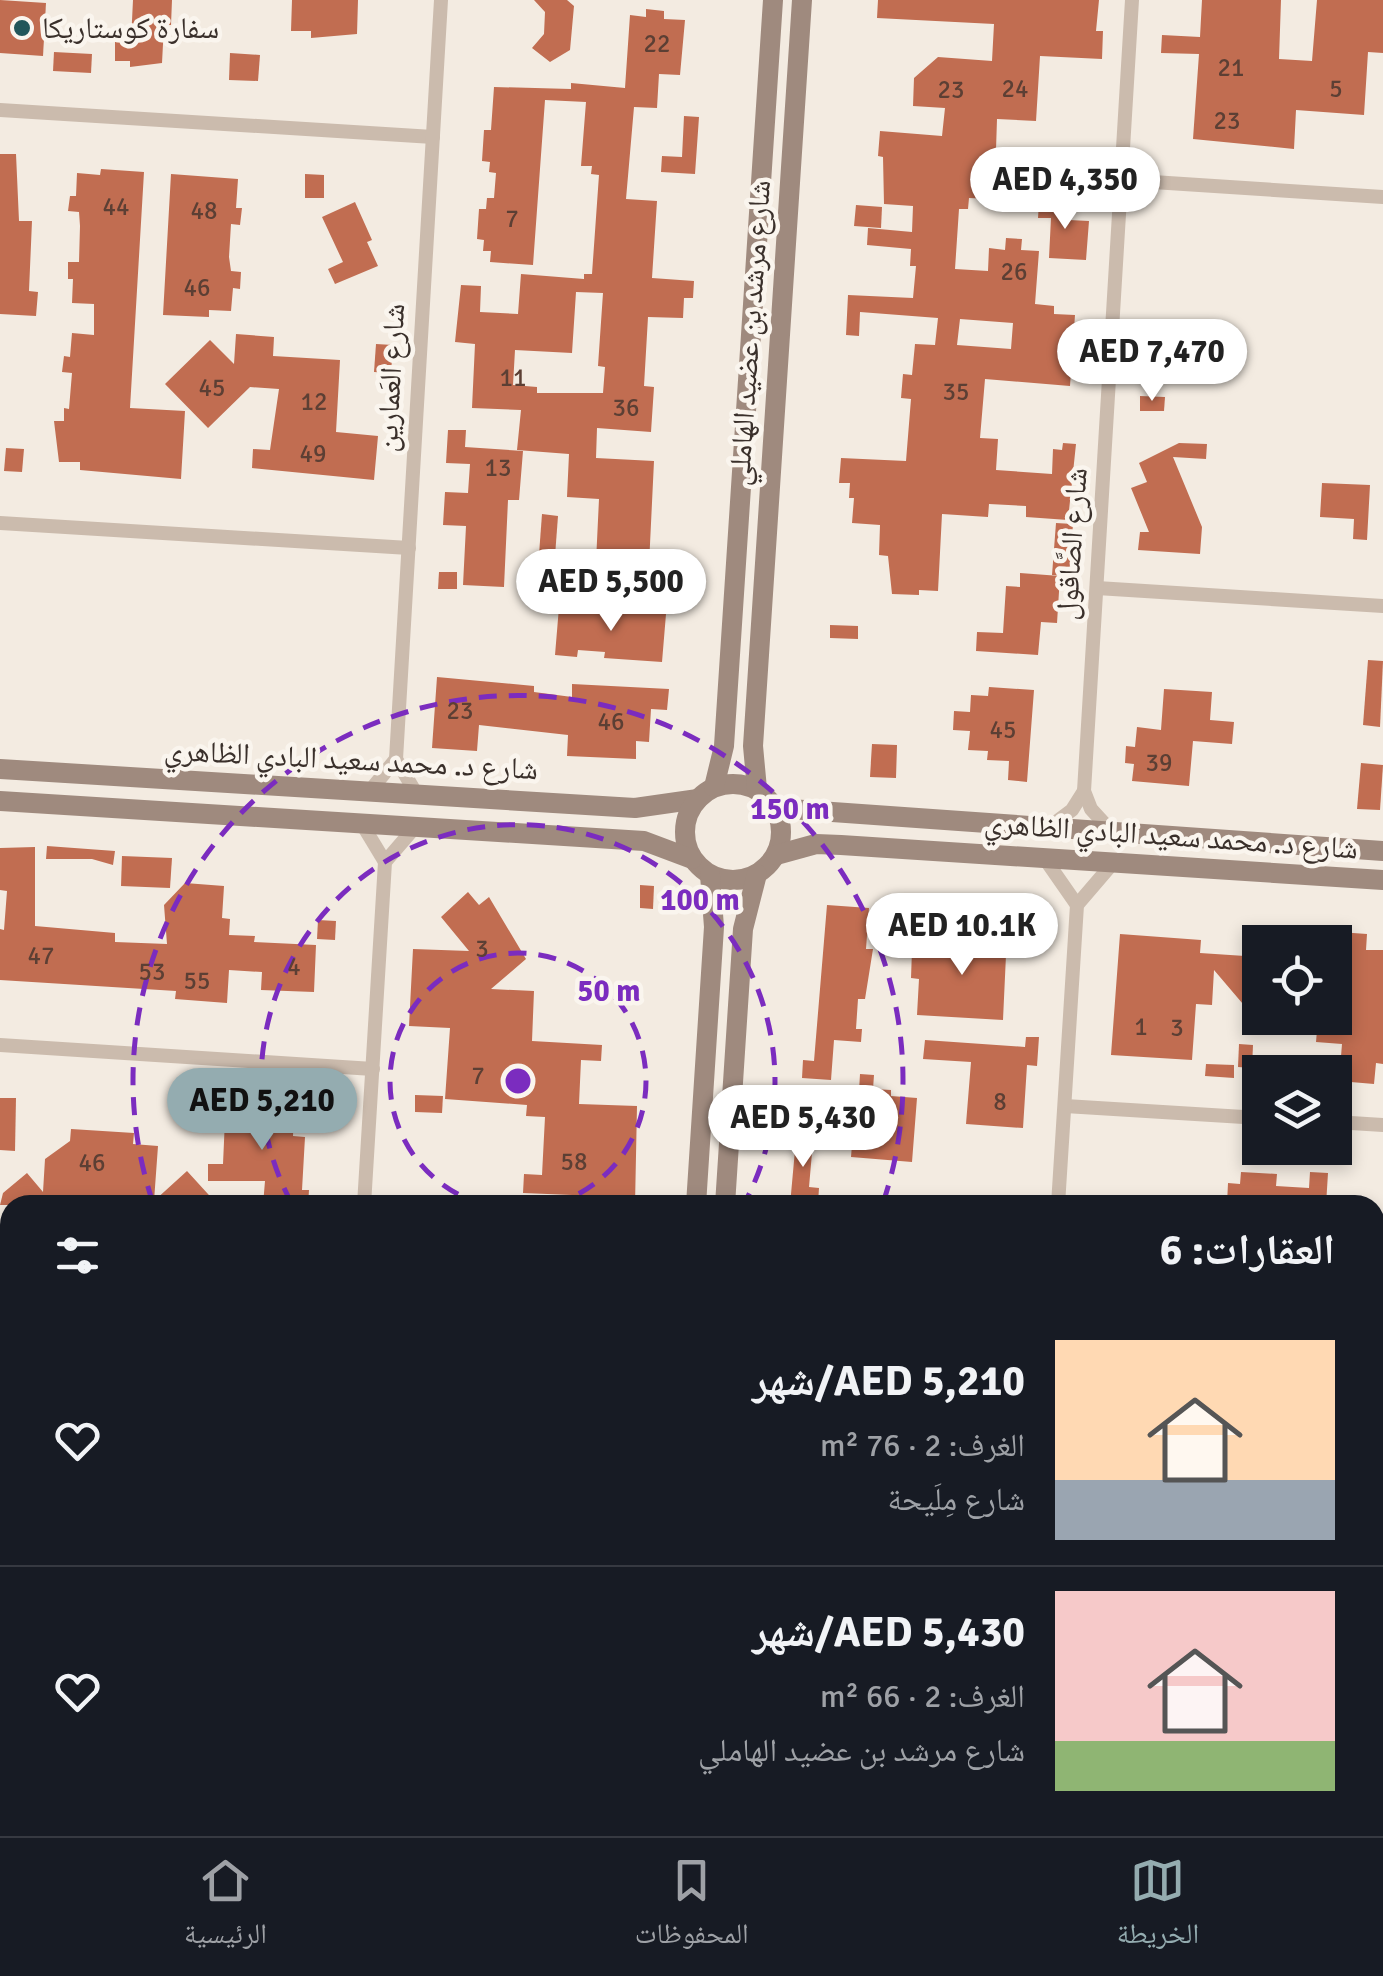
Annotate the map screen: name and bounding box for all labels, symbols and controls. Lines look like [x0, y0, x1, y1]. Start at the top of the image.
place label: سفارة كوستاريكا [42, 10, 219, 47]
marker: سفارة كوستاريكا [11, 17, 33, 39]
house number: 22 [643, 28, 671, 59]
house number: 21 [1217, 52, 1245, 83]
house number: 24 [1001, 73, 1029, 104]
house number: 5 [1329, 73, 1343, 104]
house number: 23 [937, 74, 965, 105]
house number: 23 [1213, 105, 1241, 136]
pin: AED 4,350 [951, 147, 1179, 232]
text: AED 4,350 [992, 160, 1138, 199]
street label: شارع مرشد بن عضيد الهاملي [721, 179, 784, 488]
house number: 44 [102, 191, 130, 222]
house number: 48 [190, 195, 218, 226]
house number: 7 [505, 203, 519, 234]
house number: 26 [1000, 256, 1028, 287]
house number: 46 [183, 272, 211, 303]
street label: شارع العَمارين [369, 303, 413, 453]
pin: AED 7,470 [1038, 319, 1266, 404]
text: AED 7,470 [1079, 332, 1225, 371]
house number: 11 [499, 362, 527, 393]
house number: 45 [198, 372, 226, 403]
house number: 35 [942, 376, 970, 407]
house number: 12 [300, 386, 328, 417]
house number: 36 [612, 392, 640, 423]
house number: 49 [299, 438, 327, 469]
house number: 13 [484, 452, 512, 483]
street label: شارع الصَّاقول [1048, 467, 1096, 621]
pin: AED 5,500 [497, 549, 725, 634]
text: AED 5,500 [538, 562, 684, 601]
house number: 23 [446, 695, 474, 726]
house number: 46 [597, 706, 625, 737]
house number: 45 [989, 714, 1017, 745]
street label: شارع د. محمد سعيد البادي الظاهري [163, 732, 539, 793]
house number: 39 [1145, 747, 1173, 778]
text: 150 m [750, 791, 830, 828]
street label: شارع د. محمد سعيد البادي الظاهري [983, 804, 1359, 872]
text: 100 m [660, 882, 740, 919]
pin: AED 10.1K [848, 893, 1076, 978]
text: AED 10.1K [888, 906, 1036, 945]
map controls [1242, 925, 1352, 1165]
button: locate [1242, 925, 1352, 1035]
house number: 3 [475, 933, 489, 964]
house number: 47 [27, 940, 55, 971]
house number: 4 [287, 951, 301, 982]
house number: 53 [138, 956, 166, 987]
house number: 55 [183, 965, 211, 996]
text: 50 m [577, 973, 641, 1010]
house number: 1 [1134, 1011, 1148, 1042]
house number: 3 [1170, 1012, 1184, 1043]
button: layers [1242, 1055, 1352, 1165]
house number: 7 [471, 1060, 485, 1091]
centre of rings [500, 1063, 536, 1099]
pin: AED 5,210 [148, 1068, 376, 1153]
text: AED 5,210 [189, 1081, 335, 1120]
pin: AED 5,430 [689, 1085, 917, 1170]
house number: 8 [993, 1086, 1007, 1117]
text: AED 5,430 [730, 1098, 876, 1137]
house number: 58 [560, 1146, 588, 1177]
house number: 46 [78, 1147, 106, 1178]
text: العقارات: 6 [1160, 1225, 1335, 1276]
icon: filters [50, 1228, 105, 1283]
text: AED 5,210/شهر [752, 1356, 1025, 1407]
icon: home [1135, 1380, 1255, 1500]
icon: heart [50, 1413, 105, 1468]
text: الغرف: 2 · 76 m² [820, 1426, 1025, 1465]
text: شارع مِلَيحة [887, 1480, 1025, 1519]
text: AED 5,430/شهر [752, 1607, 1025, 1658]
icon: home [1135, 1631, 1255, 1751]
icon: heart [50, 1664, 105, 1719]
text: الغرف: 2 · 66 m² [820, 1677, 1025, 1716]
text: شارع مرشد بن عضيد الهاملي [698, 1731, 1025, 1770]
tab: الرئيسية [184, 1853, 267, 1961]
tab: المحفوظات [635, 1853, 749, 1961]
tab: الخريطة [1117, 1853, 1199, 1961]

